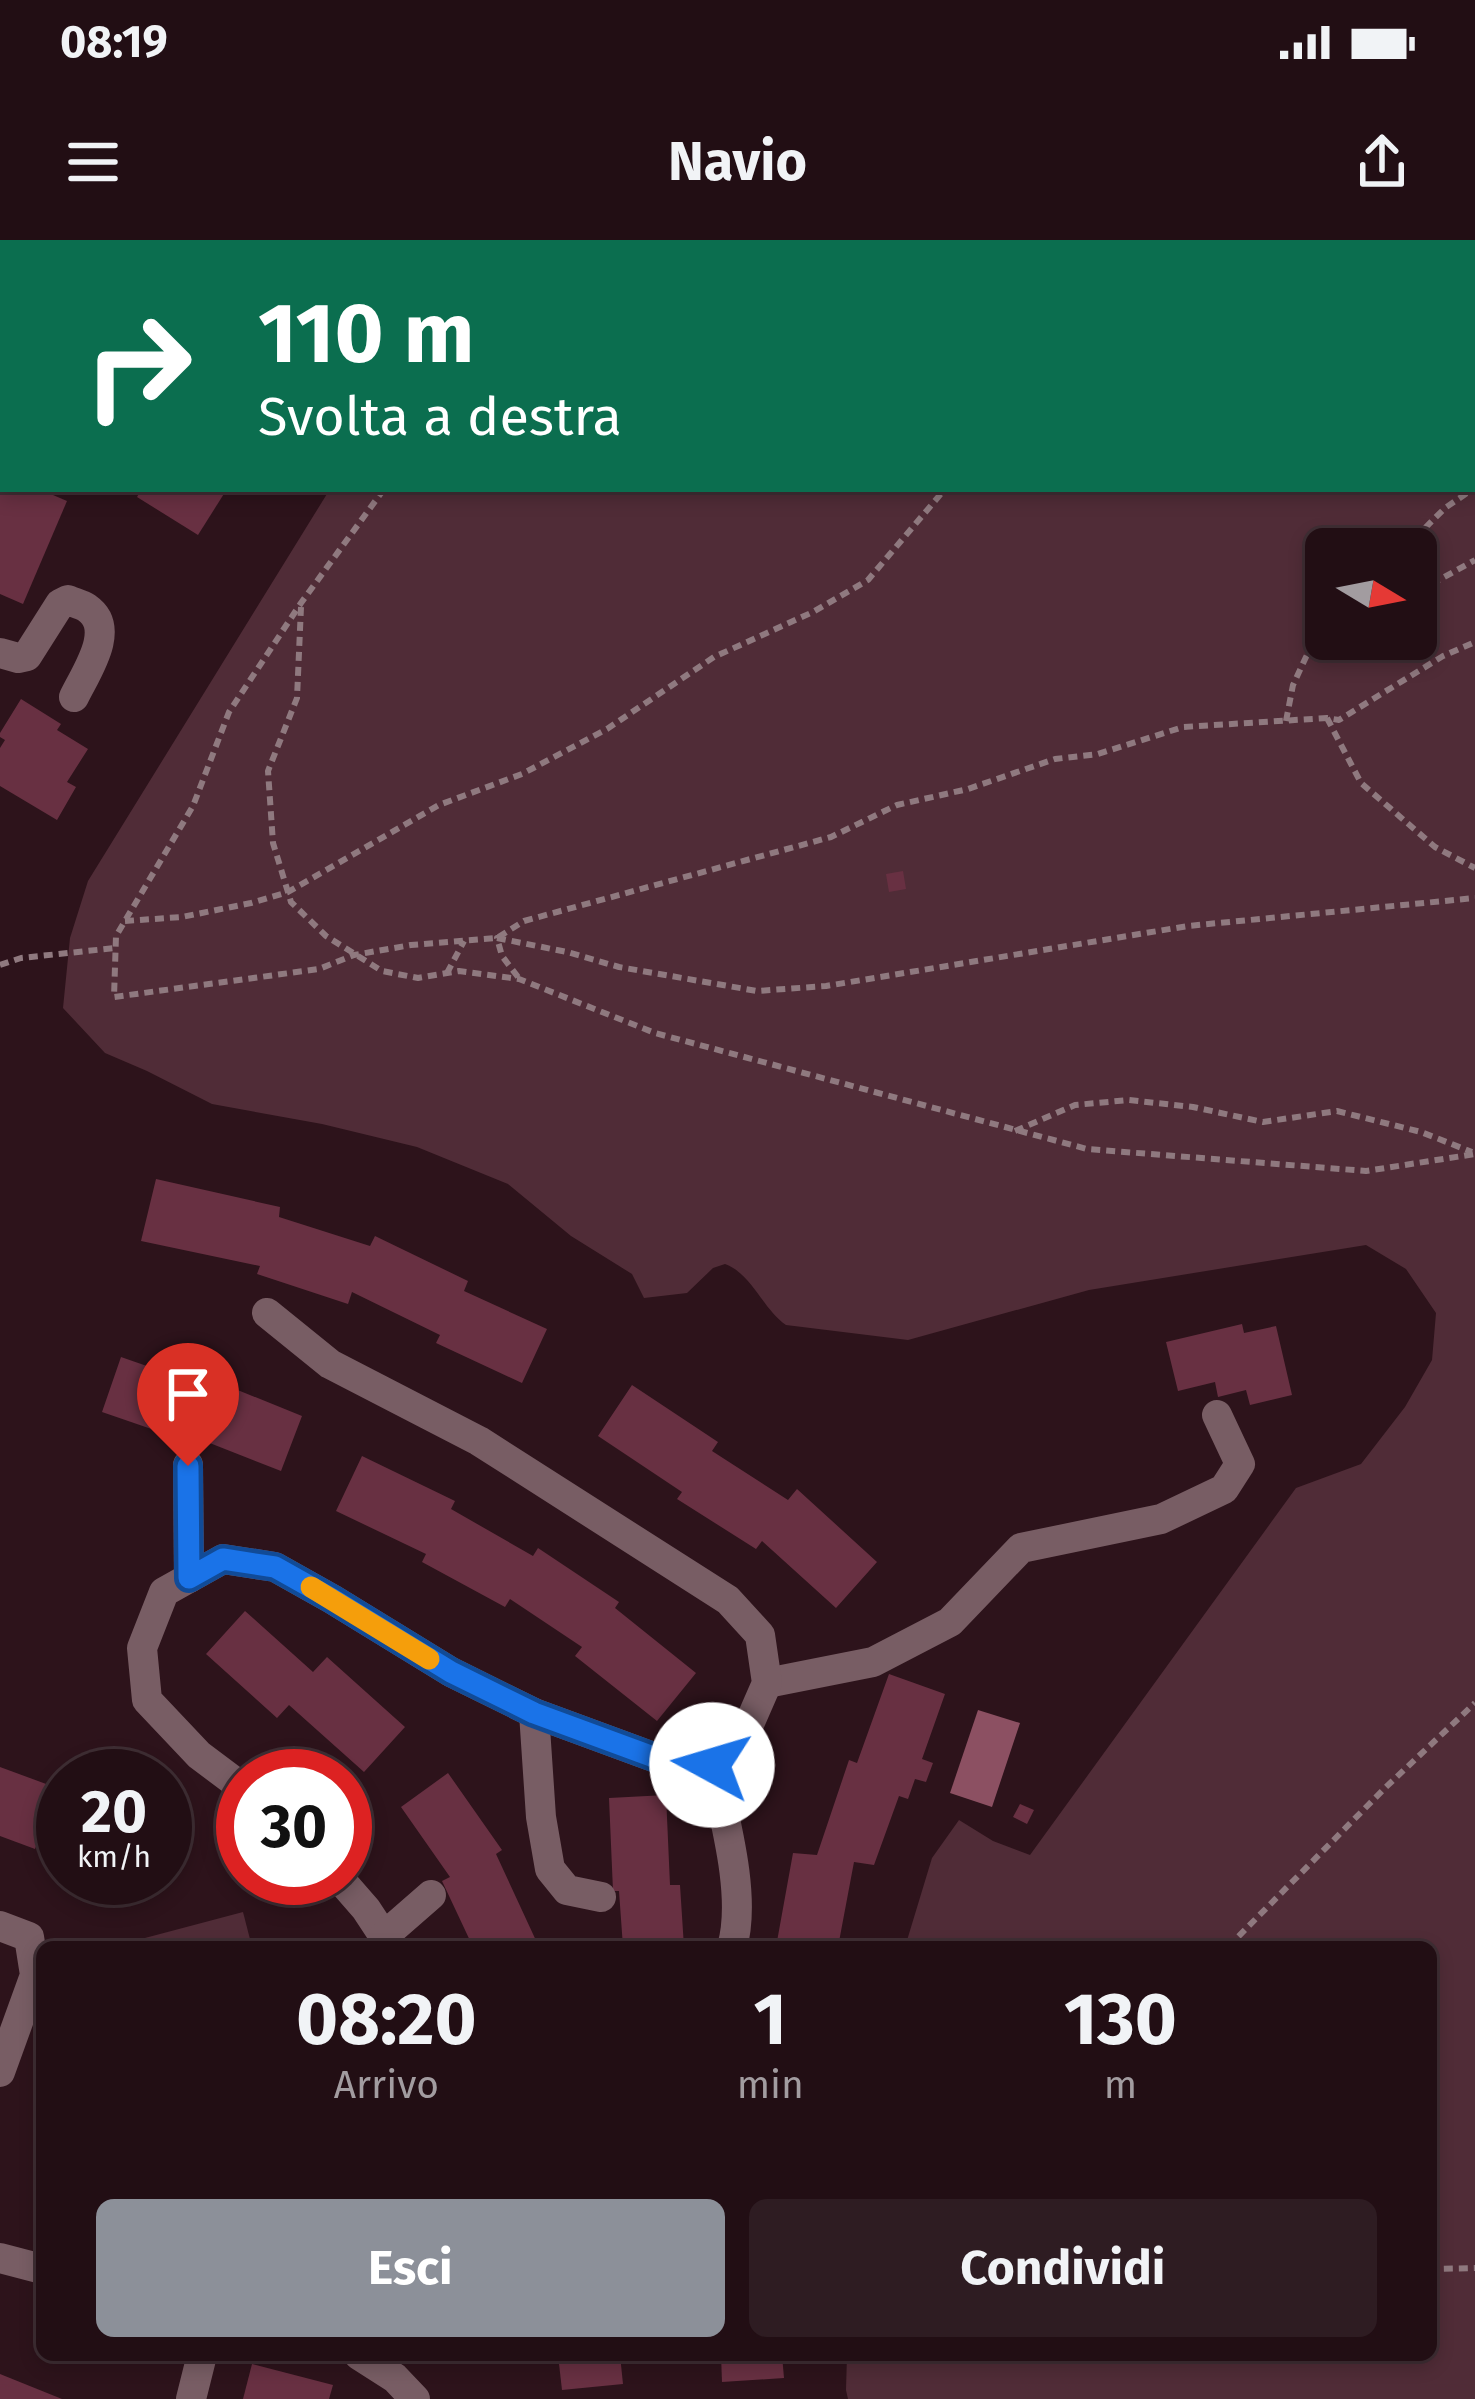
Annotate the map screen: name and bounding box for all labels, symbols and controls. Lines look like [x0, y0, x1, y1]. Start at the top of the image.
text: 08:19 [60, 15, 168, 69]
icon: menu [60, 129, 126, 195]
icon: share [1349, 129, 1415, 195]
text: Navio [668, 130, 807, 194]
text: 110 m [258, 283, 474, 384]
icon: right [60, 288, 216, 444]
text: Svolta a destra [258, 385, 622, 449]
north arrow [1305, 528, 1437, 660]
map controls [1305, 528, 1437, 660]
pin [137, 1343, 239, 1466]
icon: arrive [155, 1361, 221, 1427]
position arrow [649, 1702, 775, 1828]
speed limit sign: 30 [216, 1749, 372, 1905]
text: 20 [81, 1776, 147, 1848]
text: km/h [77, 1839, 151, 1875]
text: 08:20 [296, 1977, 477, 2063]
text: 1 [754, 1977, 787, 2063]
text: 130 [1064, 1977, 1177, 2063]
text: Arrivo [334, 2062, 439, 2108]
text: min [737, 2062, 804, 2108]
text: m [1104, 2062, 1137, 2108]
button: Esci [96, 2199, 725, 2337]
button: Condividi [749, 2199, 1377, 2337]

